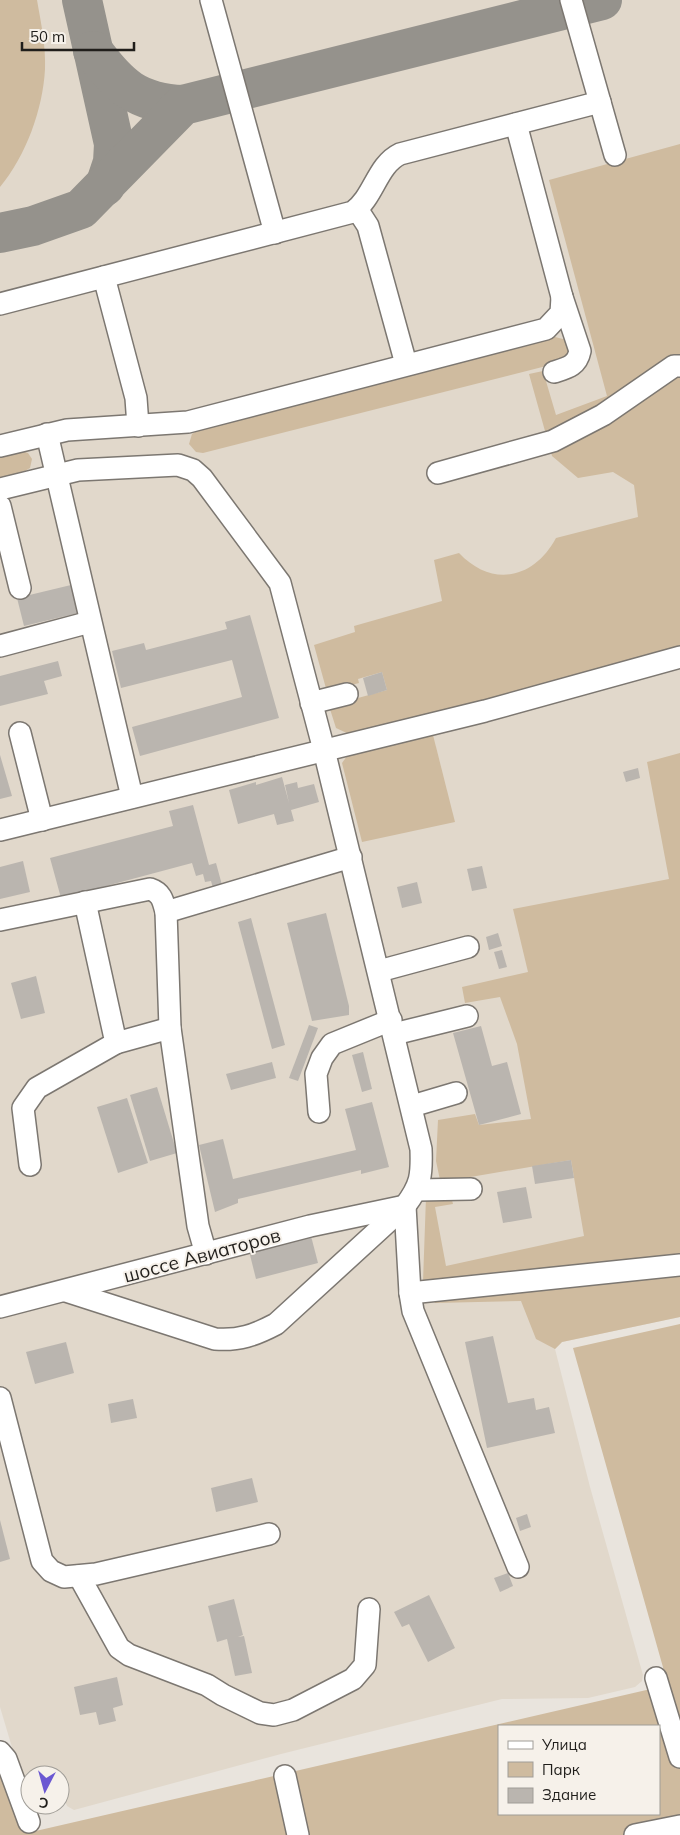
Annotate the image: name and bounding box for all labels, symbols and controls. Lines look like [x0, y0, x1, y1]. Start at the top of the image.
scale bar [22, 20, 135, 52]
text: 50 m [30, 27, 65, 46]
street label: шоссе Авиаторов [121, 1222, 283, 1288]
legend [498, 1725, 660, 1815]
text: Улица [541, 1735, 587, 1754]
text: Парк [542, 1760, 581, 1779]
north arrow [20, 1765, 70, 1815]
text: Здание [542, 1785, 596, 1804]
text: С [38, 1793, 49, 1812]

